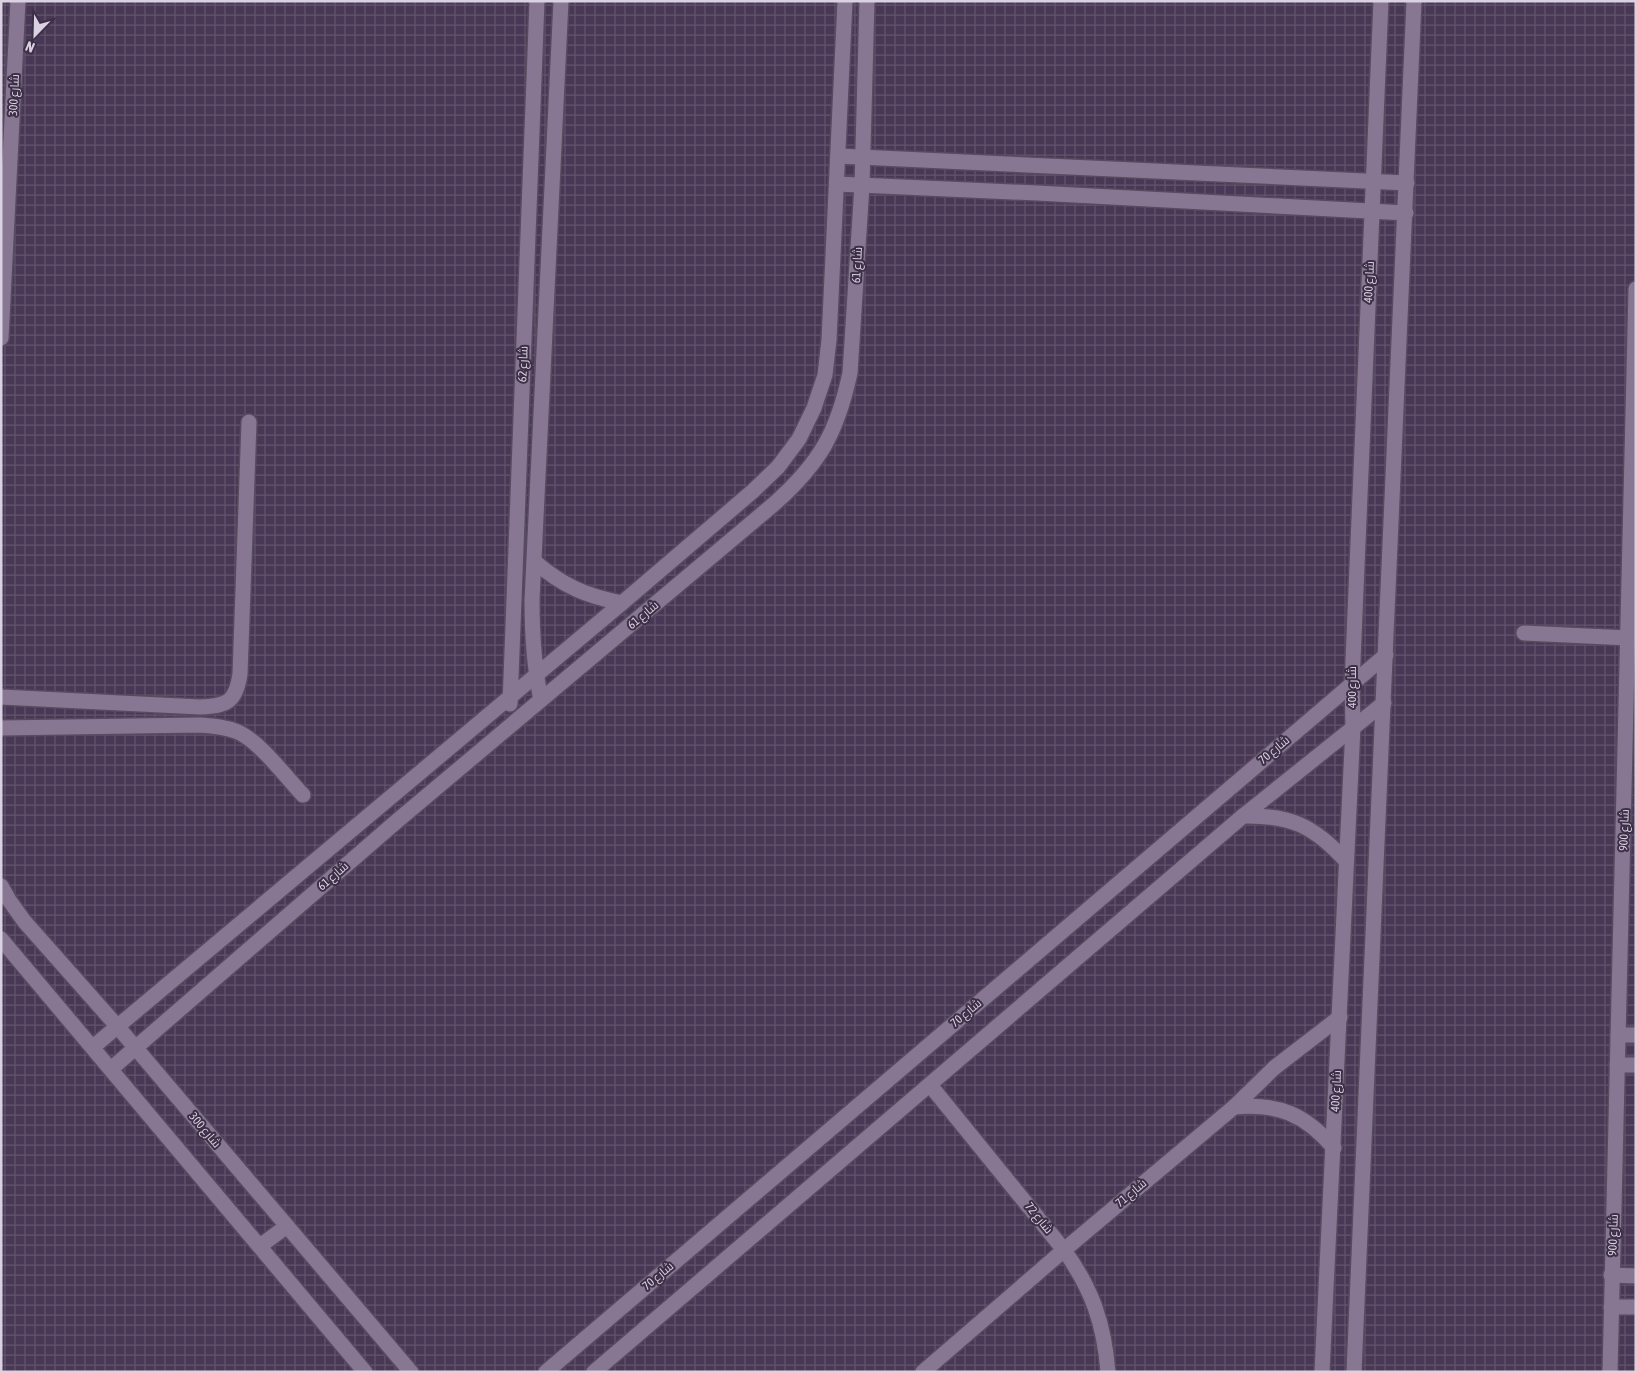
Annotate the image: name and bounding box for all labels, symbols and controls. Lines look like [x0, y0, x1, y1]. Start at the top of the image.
north arrow [10, 10, 60, 60]
text: N [23, 38, 37, 56]
street label: شارع 300 [6, 74, 23, 116]
street label: شارع 61 [849, 246, 866, 283]
street label: شارع 400 [1361, 261, 1378, 303]
street label: شارع 62 [515, 346, 532, 382]
street label: شارع 61 [625, 598, 662, 633]
street label: شارع 400 [1345, 666, 1360, 708]
street label: شارع 70 [1256, 733, 1293, 768]
street label: شارع 900 [1616, 809, 1633, 851]
street label: شارع 61 [315, 859, 352, 894]
street label: شارع 70 [948, 996, 985, 1031]
street label: شارع 400 [1328, 1070, 1345, 1112]
street label: شارع 300 [185, 1109, 224, 1151]
street label: شارع 71 [1113, 1176, 1150, 1211]
street label: شارع 72 [1021, 1200, 1056, 1237]
street label: شارع 900 [1605, 1214, 1622, 1256]
street label: شارع 70 [640, 1259, 677, 1294]

